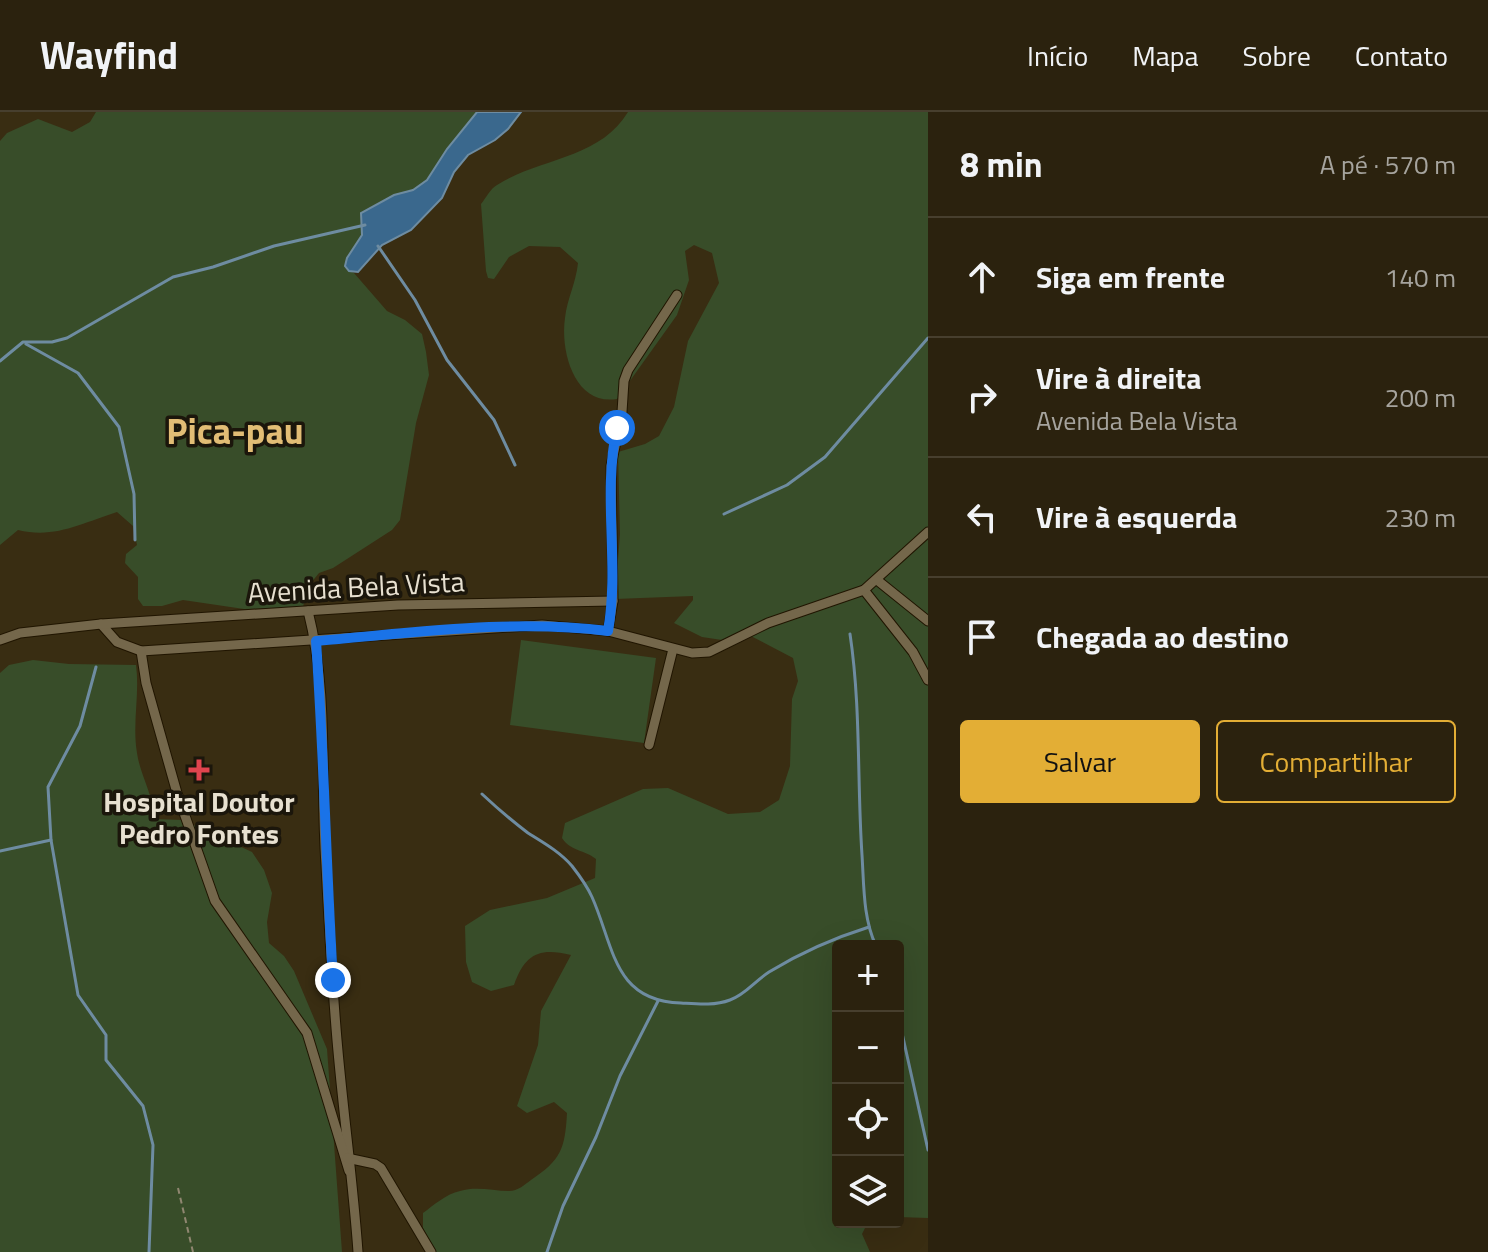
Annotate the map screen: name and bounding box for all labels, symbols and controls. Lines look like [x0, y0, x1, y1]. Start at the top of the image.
text: Wayfind [40, 26, 178, 84]
text: Início [1027, 34, 1088, 77]
text: Mapa [1132, 34, 1199, 77]
text: Sobre [1243, 34, 1311, 77]
text: Contato [1355, 34, 1448, 77]
text: 8 min [960, 138, 1043, 190]
text: A pé · 570 m [1320, 145, 1456, 184]
text: Siga em frente [1036, 254, 1225, 300]
icon: ahead [960, 255, 1004, 299]
text: 140 m [1385, 258, 1456, 297]
text: Vire à direita [1036, 355, 1201, 401]
icon: right [960, 375, 1004, 419]
text: 200 m [1385, 378, 1456, 417]
text: Avenida Bela Vista [1036, 401, 1238, 440]
district label: Pica-pau [166, 403, 304, 458]
route start [599, 410, 635, 446]
text: Vire à esquerda [1036, 494, 1237, 540]
icon: left [960, 495, 1004, 539]
text: 230 m [1385, 498, 1456, 537]
street label: Avenida Bela Vista [246, 559, 465, 614]
text: Chegada ao destino [1036, 614, 1289, 660]
icon: arrive [960, 615, 1004, 659]
button: Salvar [960, 720, 1200, 803]
button: Compartilhar [1216, 720, 1456, 803]
marker: Hospital Doutor Pedro Fontes [188, 759, 210, 781]
place label: Hospital Doutor Pedro Fontes [103, 780, 295, 855]
map controls [832, 940, 904, 1228]
button: + [832, 940, 904, 1012]
route end [315, 962, 351, 998]
button: − [832, 1012, 904, 1084]
button: locate [832, 1084, 904, 1156]
button: layers [832, 1156, 904, 1228]

